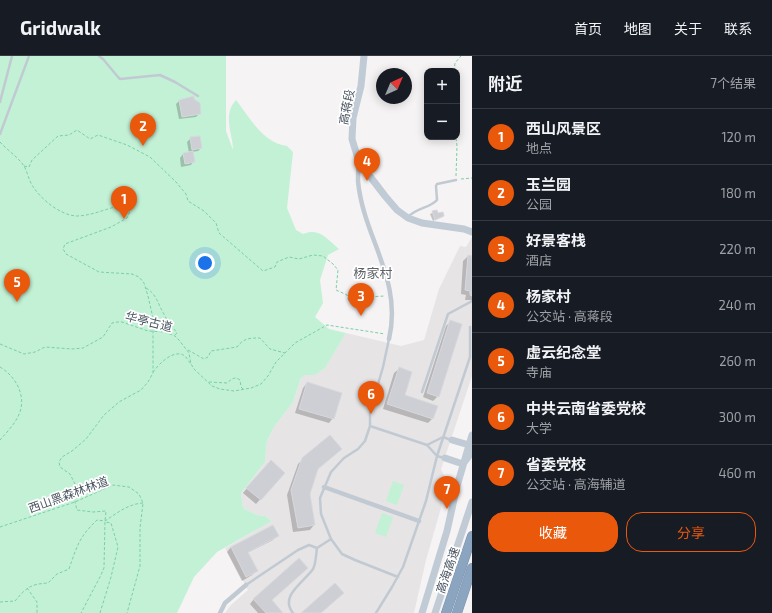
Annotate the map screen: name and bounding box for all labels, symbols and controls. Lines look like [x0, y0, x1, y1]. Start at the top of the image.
text: Gridwalk [20, 16, 101, 39]
text: 首页 [574, 20, 602, 37]
text: 地图 [624, 20, 652, 37]
text: 关于 [674, 20, 702, 37]
text: 联系 [724, 20, 752, 37]
north arrow [376, 68, 412, 104]
map controls [424, 68, 460, 140]
button: + [424, 68, 460, 104]
text: 附近 [488, 73, 522, 93]
text: 7个结果 [710, 75, 756, 91]
street label: 高蒋段 [336, 88, 356, 126]
button: − [424, 104, 460, 140]
pin: 2 [130, 113, 156, 146]
text: 西山风景区 [526, 119, 601, 137]
text: 1 [498, 129, 504, 145]
text: 120 m [721, 129, 756, 145]
text: 地点 [526, 140, 552, 156]
pin: 4 [354, 148, 380, 181]
text: 玉兰园 [526, 175, 571, 193]
text: 2 [497, 185, 505, 201]
text: 180 m [721, 185, 756, 201]
pin: 1 [111, 186, 137, 219]
text: 公园 [526, 196, 552, 212]
text: 好景客栈 [526, 231, 586, 249]
text: 3 [497, 241, 505, 257]
text: 220 m [719, 241, 756, 257]
text: 酒店 [526, 252, 552, 268]
your location [195, 253, 215, 273]
district label: 杨家村 [353, 265, 393, 281]
pin: 5 [4, 269, 30, 302]
pin: 3 [348, 283, 374, 316]
text: 杨家村 [526, 287, 571, 305]
text: 4 [497, 297, 505, 313]
text: 240 m [719, 297, 756, 313]
street label: 华亭古道 [124, 308, 174, 334]
text: 公交站 · 高蒋段 [526, 308, 613, 324]
text: 虚云纪念堂 [526, 343, 601, 361]
text: 5 [497, 353, 505, 369]
text: 260 m [719, 353, 756, 369]
text: 寺庙 [526, 364, 552, 380]
pin: 6 [358, 381, 384, 414]
text: 中共云南省委党校 [526, 399, 646, 417]
text: 6 [497, 409, 505, 425]
text: 300 m [719, 409, 756, 425]
text: 大学 [526, 420, 552, 436]
text: 省委党校 [526, 455, 586, 473]
text: 7 [498, 465, 504, 481]
text: 460 m [718, 465, 756, 481]
street label: 西山黑森林林道 [26, 473, 110, 515]
pin: 7 [434, 476, 460, 509]
text: 公交站 · 高海辅道 [526, 476, 626, 492]
button: 收藏 [488, 512, 618, 552]
button: 分享 [626, 512, 756, 552]
street label: 高海高速 [433, 545, 461, 595]

